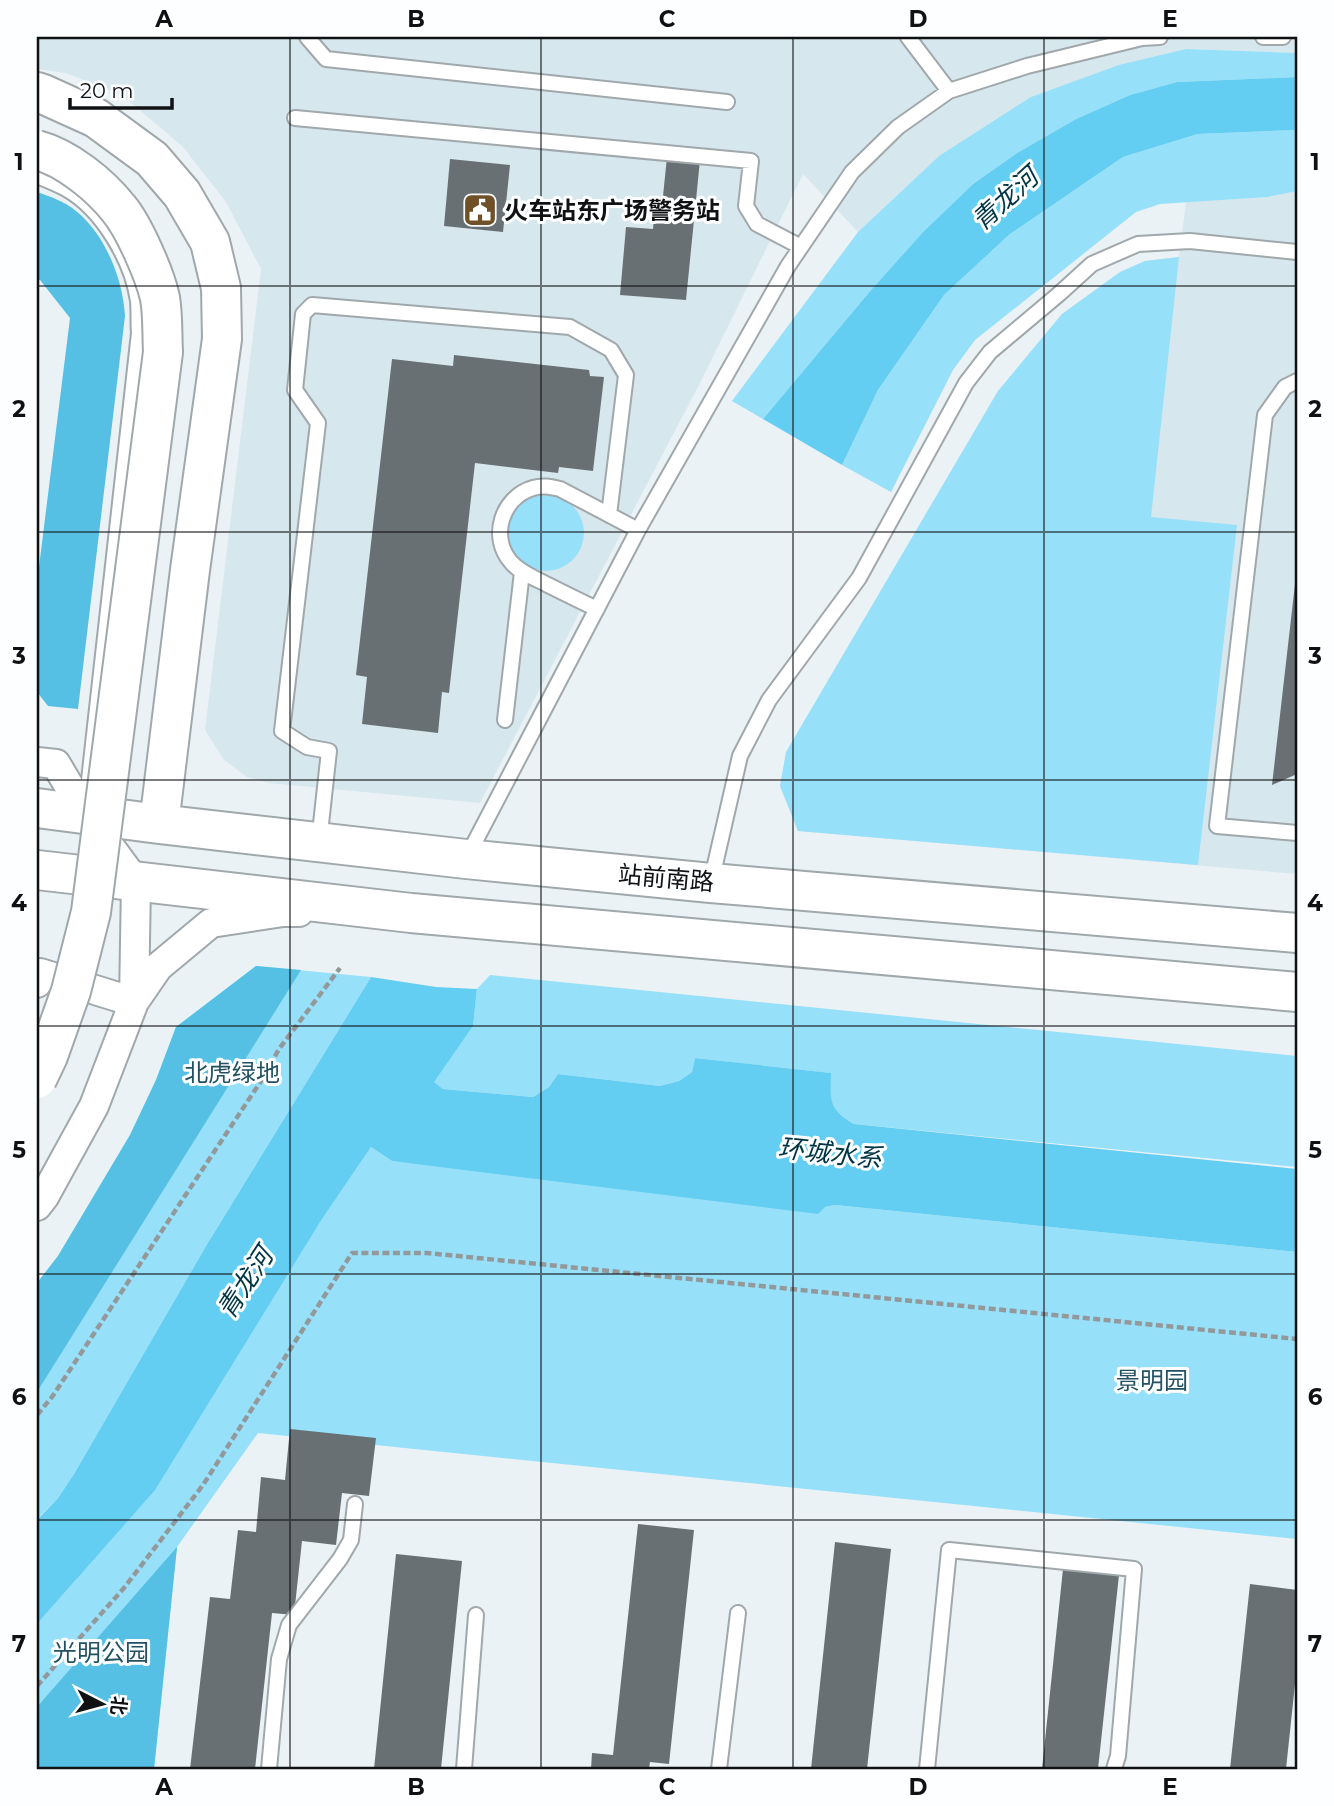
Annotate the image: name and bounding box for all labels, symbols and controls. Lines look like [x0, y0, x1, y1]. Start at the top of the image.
text: A [154, 5, 173, 33]
text: B [407, 5, 425, 33]
text: C [659, 5, 676, 33]
text: D [909, 5, 928, 33]
text: E [1162, 5, 1178, 33]
scale bar [70, 66, 172, 110]
text: 20 m [80, 78, 134, 103]
text: 1 [14, 148, 24, 176]
text: 1 [1310, 148, 1320, 176]
water label: 青龙河 [965, 158, 1048, 237]
public building icon: 火车站东广场警务站 [461, 191, 499, 229]
place label: 火车站东广场警务站 [504, 196, 720, 225]
text: 2 [12, 395, 26, 423]
text: 2 [1308, 395, 1322, 423]
text: 3 [11, 642, 26, 670]
text: 3 [1307, 642, 1322, 670]
street label: 站前南路 [617, 859, 715, 897]
text: 4 [11, 889, 27, 917]
text: 4 [1307, 889, 1323, 917]
park label: 北虎绿地 [184, 1058, 280, 1087]
water label: 环城水系 [777, 1132, 885, 1175]
text: 5 [12, 1136, 26, 1164]
text: 5 [1308, 1136, 1322, 1164]
water label: 青龙河 [210, 1237, 282, 1324]
park label: 景明园 [1116, 1366, 1188, 1395]
text: 6 [12, 1383, 27, 1411]
text: 6 [1308, 1383, 1323, 1411]
text: 7 [12, 1630, 26, 1658]
text: 7 [1308, 1630, 1322, 1658]
park label: 光明公园 [53, 1638, 149, 1667]
north arrow [66, 1670, 136, 1740]
text: 北 [106, 1695, 131, 1716]
text: A [154, 1773, 173, 1801]
text: B [407, 1773, 425, 1801]
text: C [659, 1773, 676, 1801]
text: D [909, 1773, 928, 1801]
text: E [1162, 1773, 1178, 1801]

